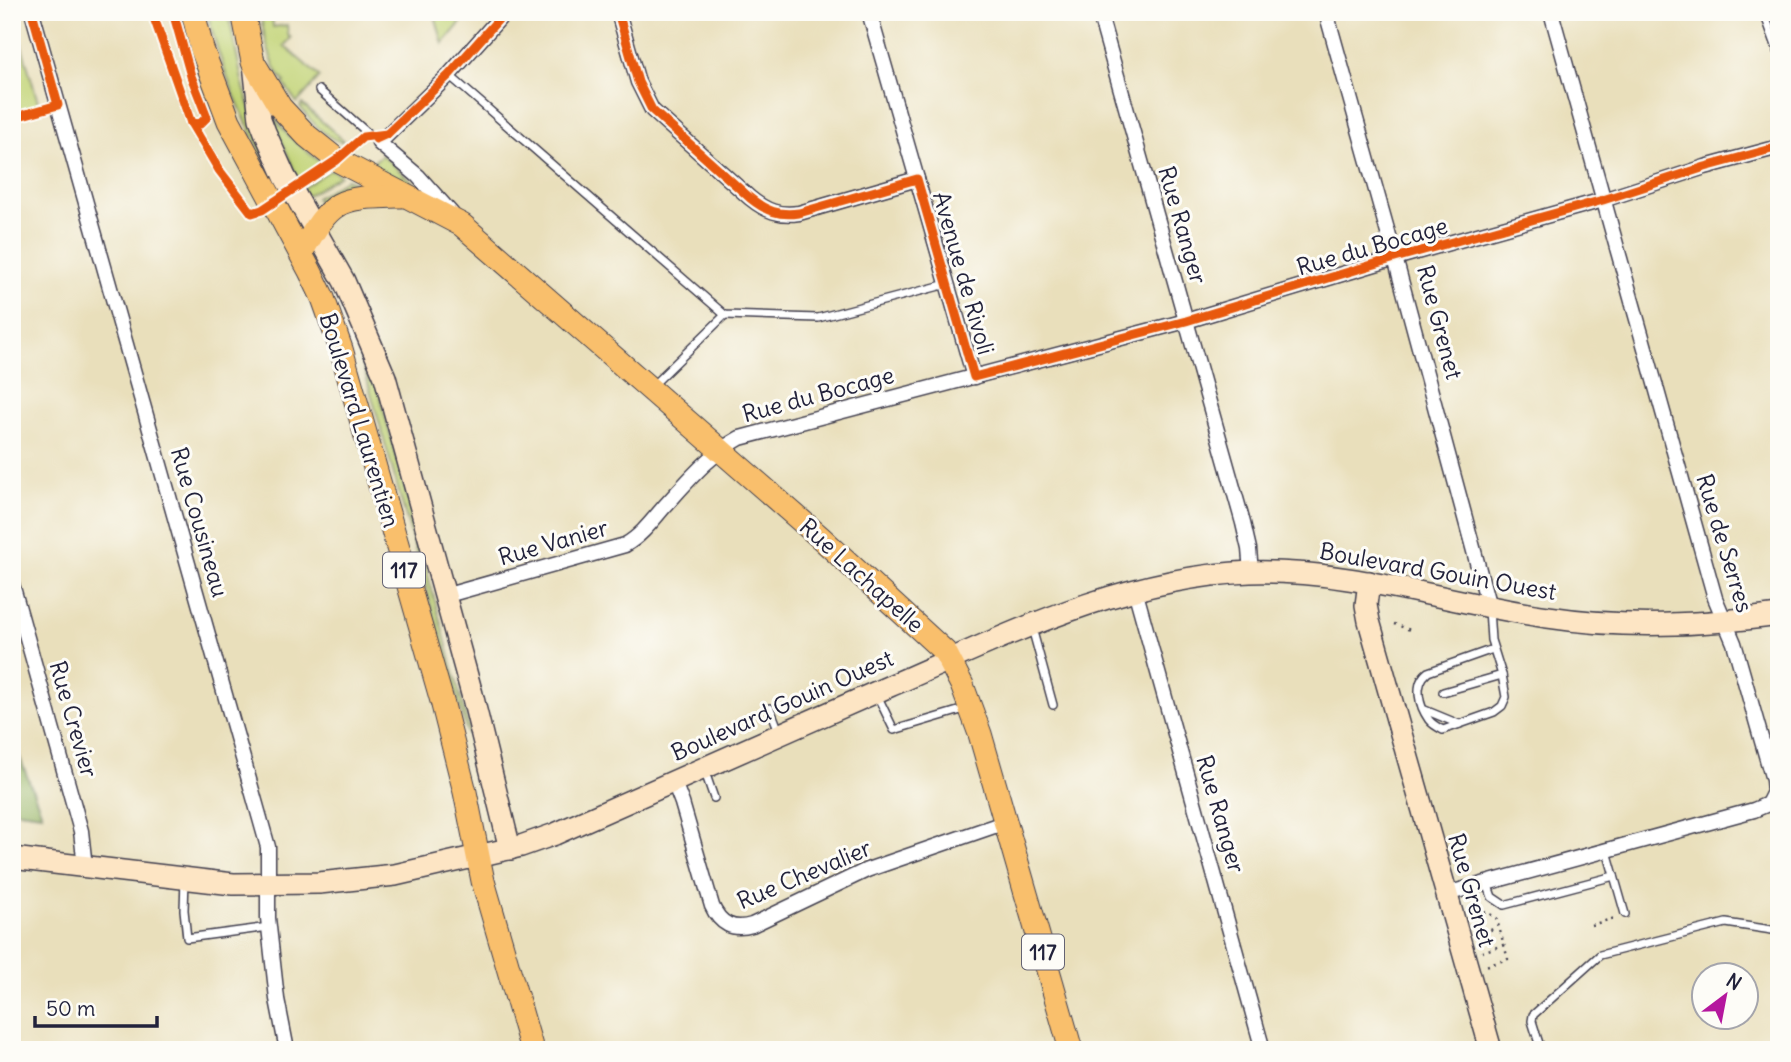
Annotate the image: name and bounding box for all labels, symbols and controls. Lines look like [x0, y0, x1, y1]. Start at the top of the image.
street label: Rue Ranger [1152, 163, 1214, 288]
street label: Avenue de Rivoli [927, 188, 1001, 358]
street label: Rue du Bocage [1293, 211, 1451, 281]
street label: Rue Grenet [1411, 262, 1469, 382]
street label: Boulevard Laurentien [314, 309, 406, 531]
street label: Rue du Bocage [739, 360, 897, 428]
street label: Rue Cousineau [165, 444, 235, 600]
street label: Rue de Serres [1690, 470, 1760, 616]
street label: Rue Vanier [495, 512, 612, 571]
street label: Rue Lachapelle [794, 512, 930, 638]
street label: Boulevard Gouin Ouest [1317, 536, 1559, 606]
road number: 117 [383, 552, 425, 588]
street label: Boulevard Gouin Ouest [667, 643, 898, 767]
street label: Rue Crevier [44, 657, 105, 781]
street label: Rue Ranger [1190, 752, 1252, 877]
street label: Rue Grenet [1442, 830, 1502, 950]
street label: Rue Chevalier [733, 833, 876, 915]
road number: 117 [1022, 934, 1064, 970]
north arrow [1690, 960, 1760, 1030]
text: N [1722, 968, 1746, 995]
scale bar [35, 985, 158, 1029]
text: 50 m [46, 995, 95, 1022]

